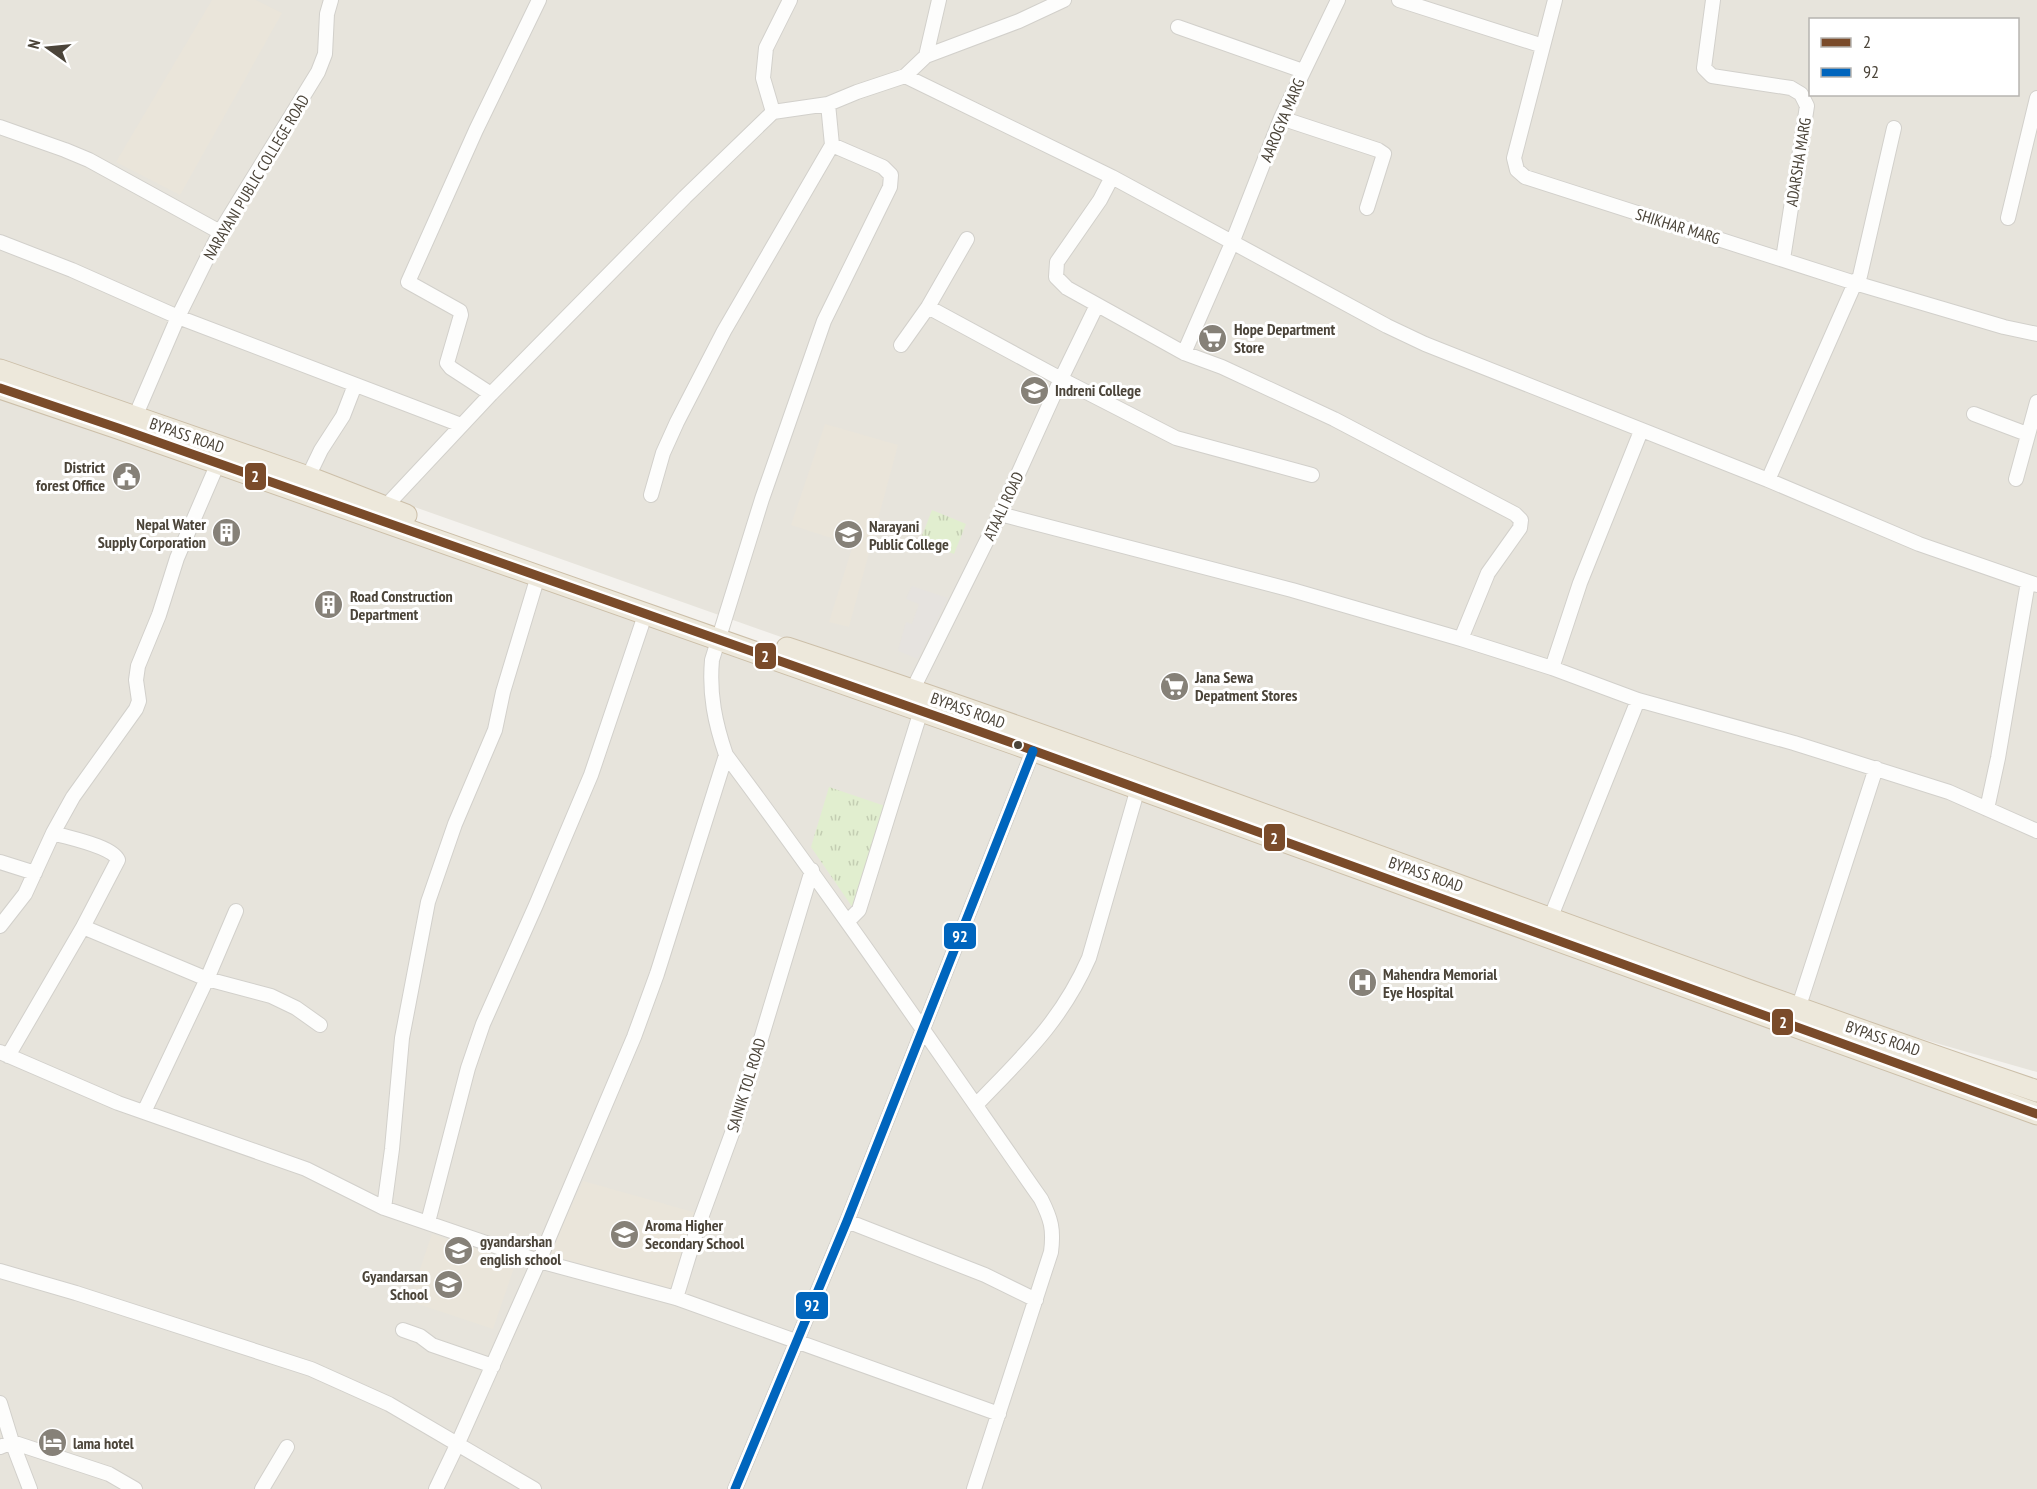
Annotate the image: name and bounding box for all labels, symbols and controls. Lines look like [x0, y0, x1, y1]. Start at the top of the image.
north arrow [18, 18, 78, 78]
legend [1809, 18, 2019, 96]
text: 2 [1863, 30, 1871, 53]
text: N [23, 37, 44, 51]
text: 92 [1863, 60, 1879, 83]
street label: AAROGYA MARG [1255, 75, 1309, 165]
street label: NARAYANI PUBLIC COLLEGE ROAD [199, 91, 313, 263]
street label: ADARSHA MARG [1781, 116, 1815, 208]
street label: SHIKHAR MARG [1633, 204, 1723, 248]
place label: Hope Department Store [1234, 319, 1335, 357]
supermarket icon: Hope Department Store [1197, 322, 1229, 354]
school or university icon: Indreni College [1018, 374, 1050, 406]
place label: Indreni College [1055, 380, 1141, 400]
street label: BYPASS ROAD [147, 413, 227, 457]
place label: District forest Office [36, 457, 105, 495]
public building icon: District forest Office [110, 460, 142, 492]
line badge: 2 [244, 462, 267, 491]
text: 2 [251, 466, 259, 486]
street label: ATAALI ROAD [978, 468, 1028, 544]
place label: Nepal Water Supply Corporation [98, 514, 206, 552]
place label: Narayani Public College [869, 516, 949, 554]
building icon: Nepal Water Supply Corporation [211, 517, 243, 549]
school or university icon: Narayani Public College [832, 519, 864, 551]
place label: Road Construction Department [350, 586, 453, 624]
building icon: Road Construction Department [313, 589, 345, 621]
line badge: 2 [754, 642, 777, 670]
text: 2 [761, 646, 769, 666]
place label: Jana Sewa Depatment Stores [1194, 667, 1298, 705]
supermarket icon: Jana Sewa Depatment Stores [1158, 670, 1190, 702]
street label: BYPASS ROAD [928, 687, 1008, 733]
unlabelled marker [1012, 739, 1024, 751]
line badge: 2 [1263, 823, 1286, 852]
text: 2 [1270, 828, 1278, 848]
street label: BYPASS ROAD [1386, 852, 1466, 896]
line badge: 92 [943, 922, 977, 950]
text: 92 [952, 926, 968, 946]
place label: Mahendra Memorial Eye Hospital [1383, 964, 1497, 1002]
hospital icon: Mahendra Memorial Eye Hospital [1346, 967, 1378, 999]
line badge: 2 [1771, 1008, 1794, 1036]
text: 2 [1779, 1012, 1787, 1032]
street label: BYPASS ROAD [1843, 1016, 1923, 1060]
street label: SAINIK TOL ROAD [722, 1035, 770, 1135]
place label: Aroma Higher Secondary School [644, 1215, 744, 1253]
school or university icon: Aroma Higher Secondary School [608, 1218, 640, 1250]
place label: gyandarshan english school [480, 1231, 561, 1269]
school or university icon: gyandarshan english school [443, 1234, 475, 1266]
place label: Gyandarsan School [362, 1266, 428, 1304]
school or university icon: Gyandarsan School [433, 1269, 465, 1301]
line badge: 92 [795, 1291, 829, 1320]
text: 92 [804, 1295, 820, 1315]
hotel icon: lama hotel [36, 1427, 68, 1459]
place label: lama hotel [73, 1433, 134, 1453]

